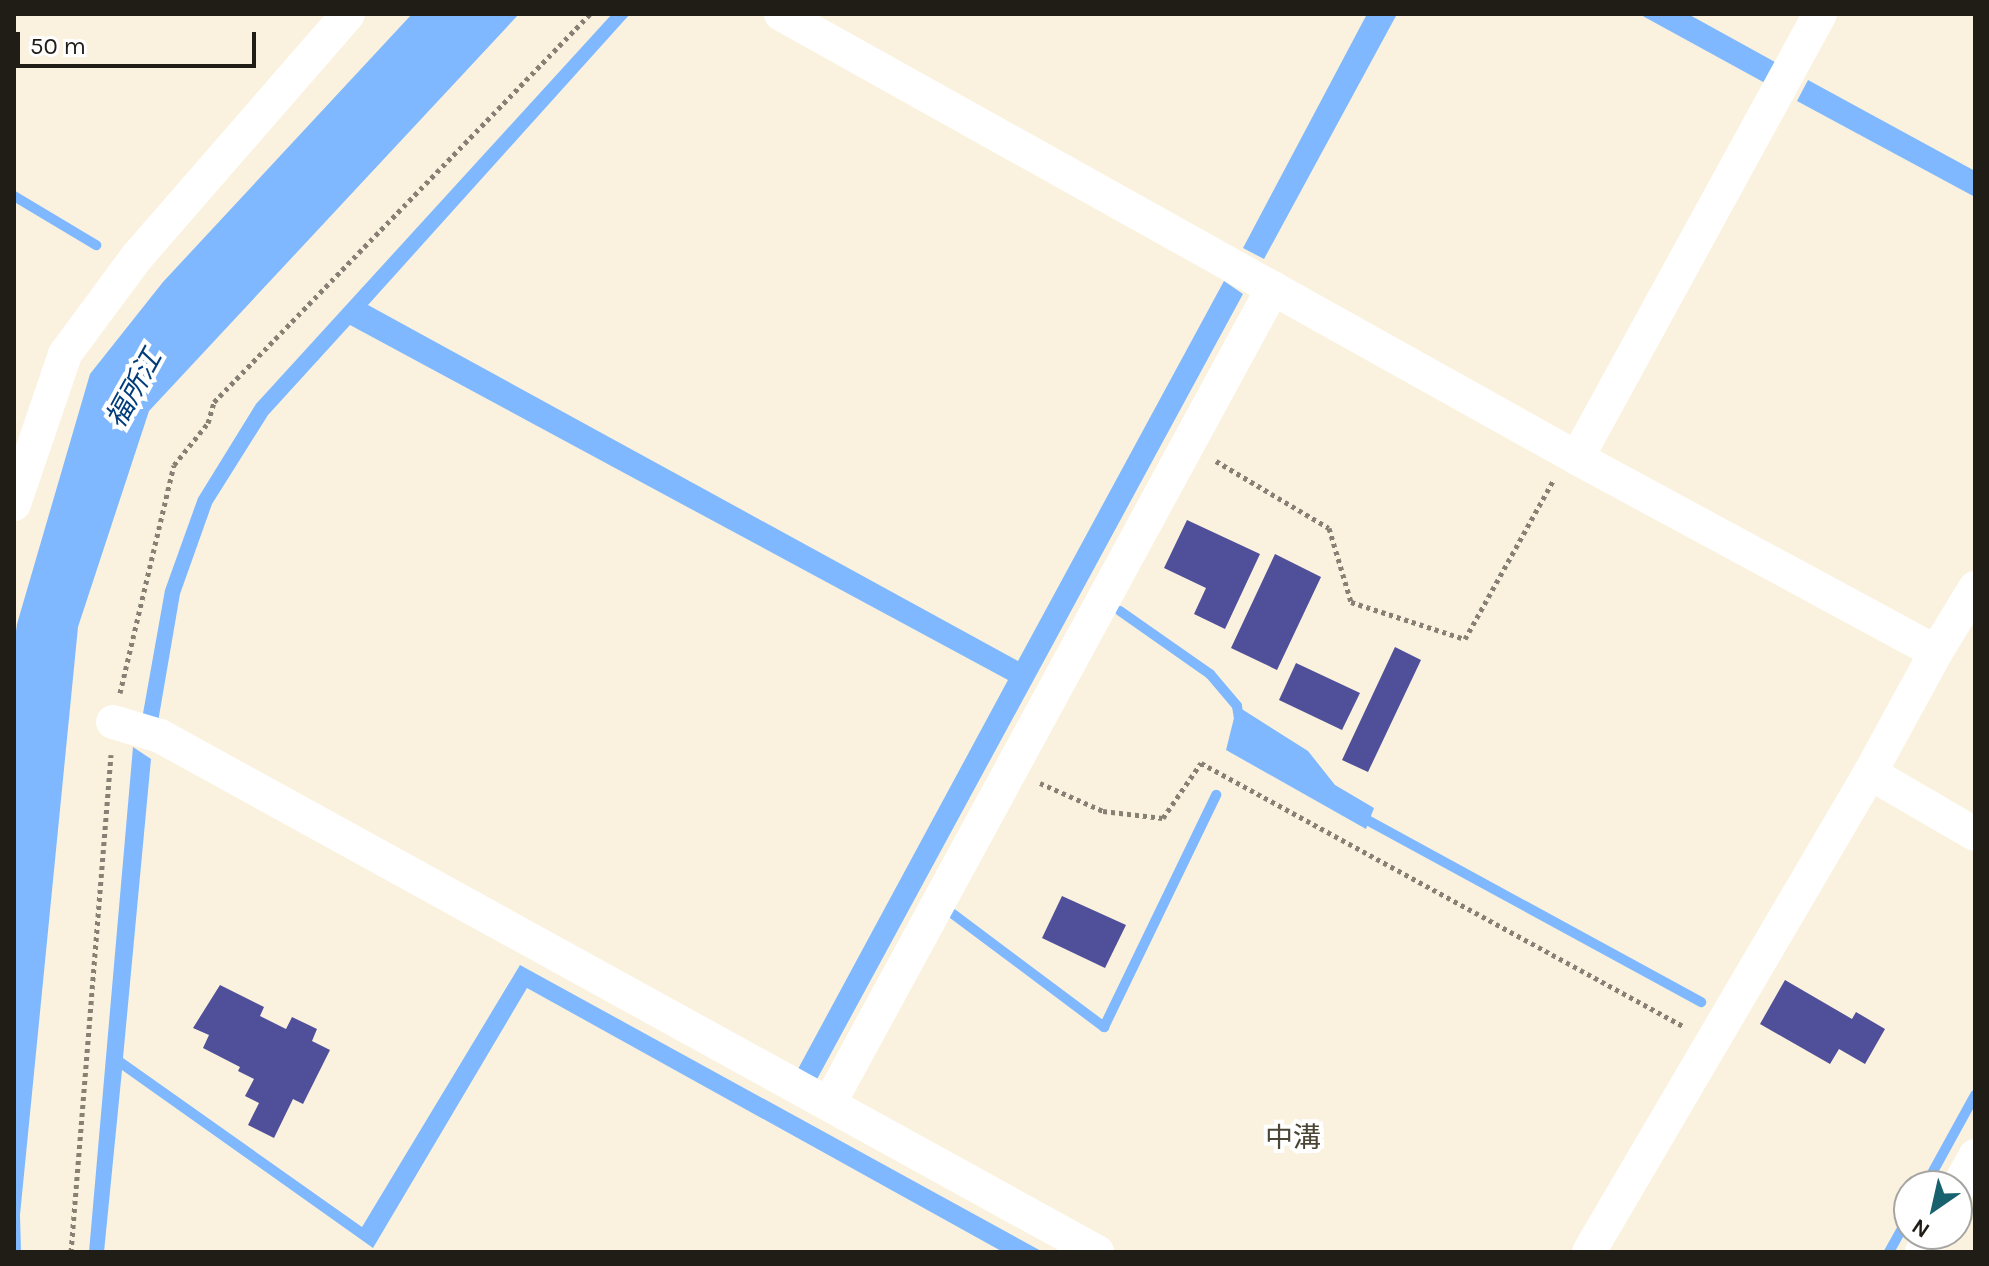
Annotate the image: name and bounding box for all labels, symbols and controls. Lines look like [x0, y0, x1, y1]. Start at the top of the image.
scale bar [20, 16, 260, 66]
text: 50 m [30, 32, 86, 60]
water label: 福所江 [99, 344, 169, 434]
district label: 中溝 [1265, 1121, 1321, 1155]
north arrow [1893, 1170, 1973, 1250]
text: N [1907, 1213, 1935, 1243]

